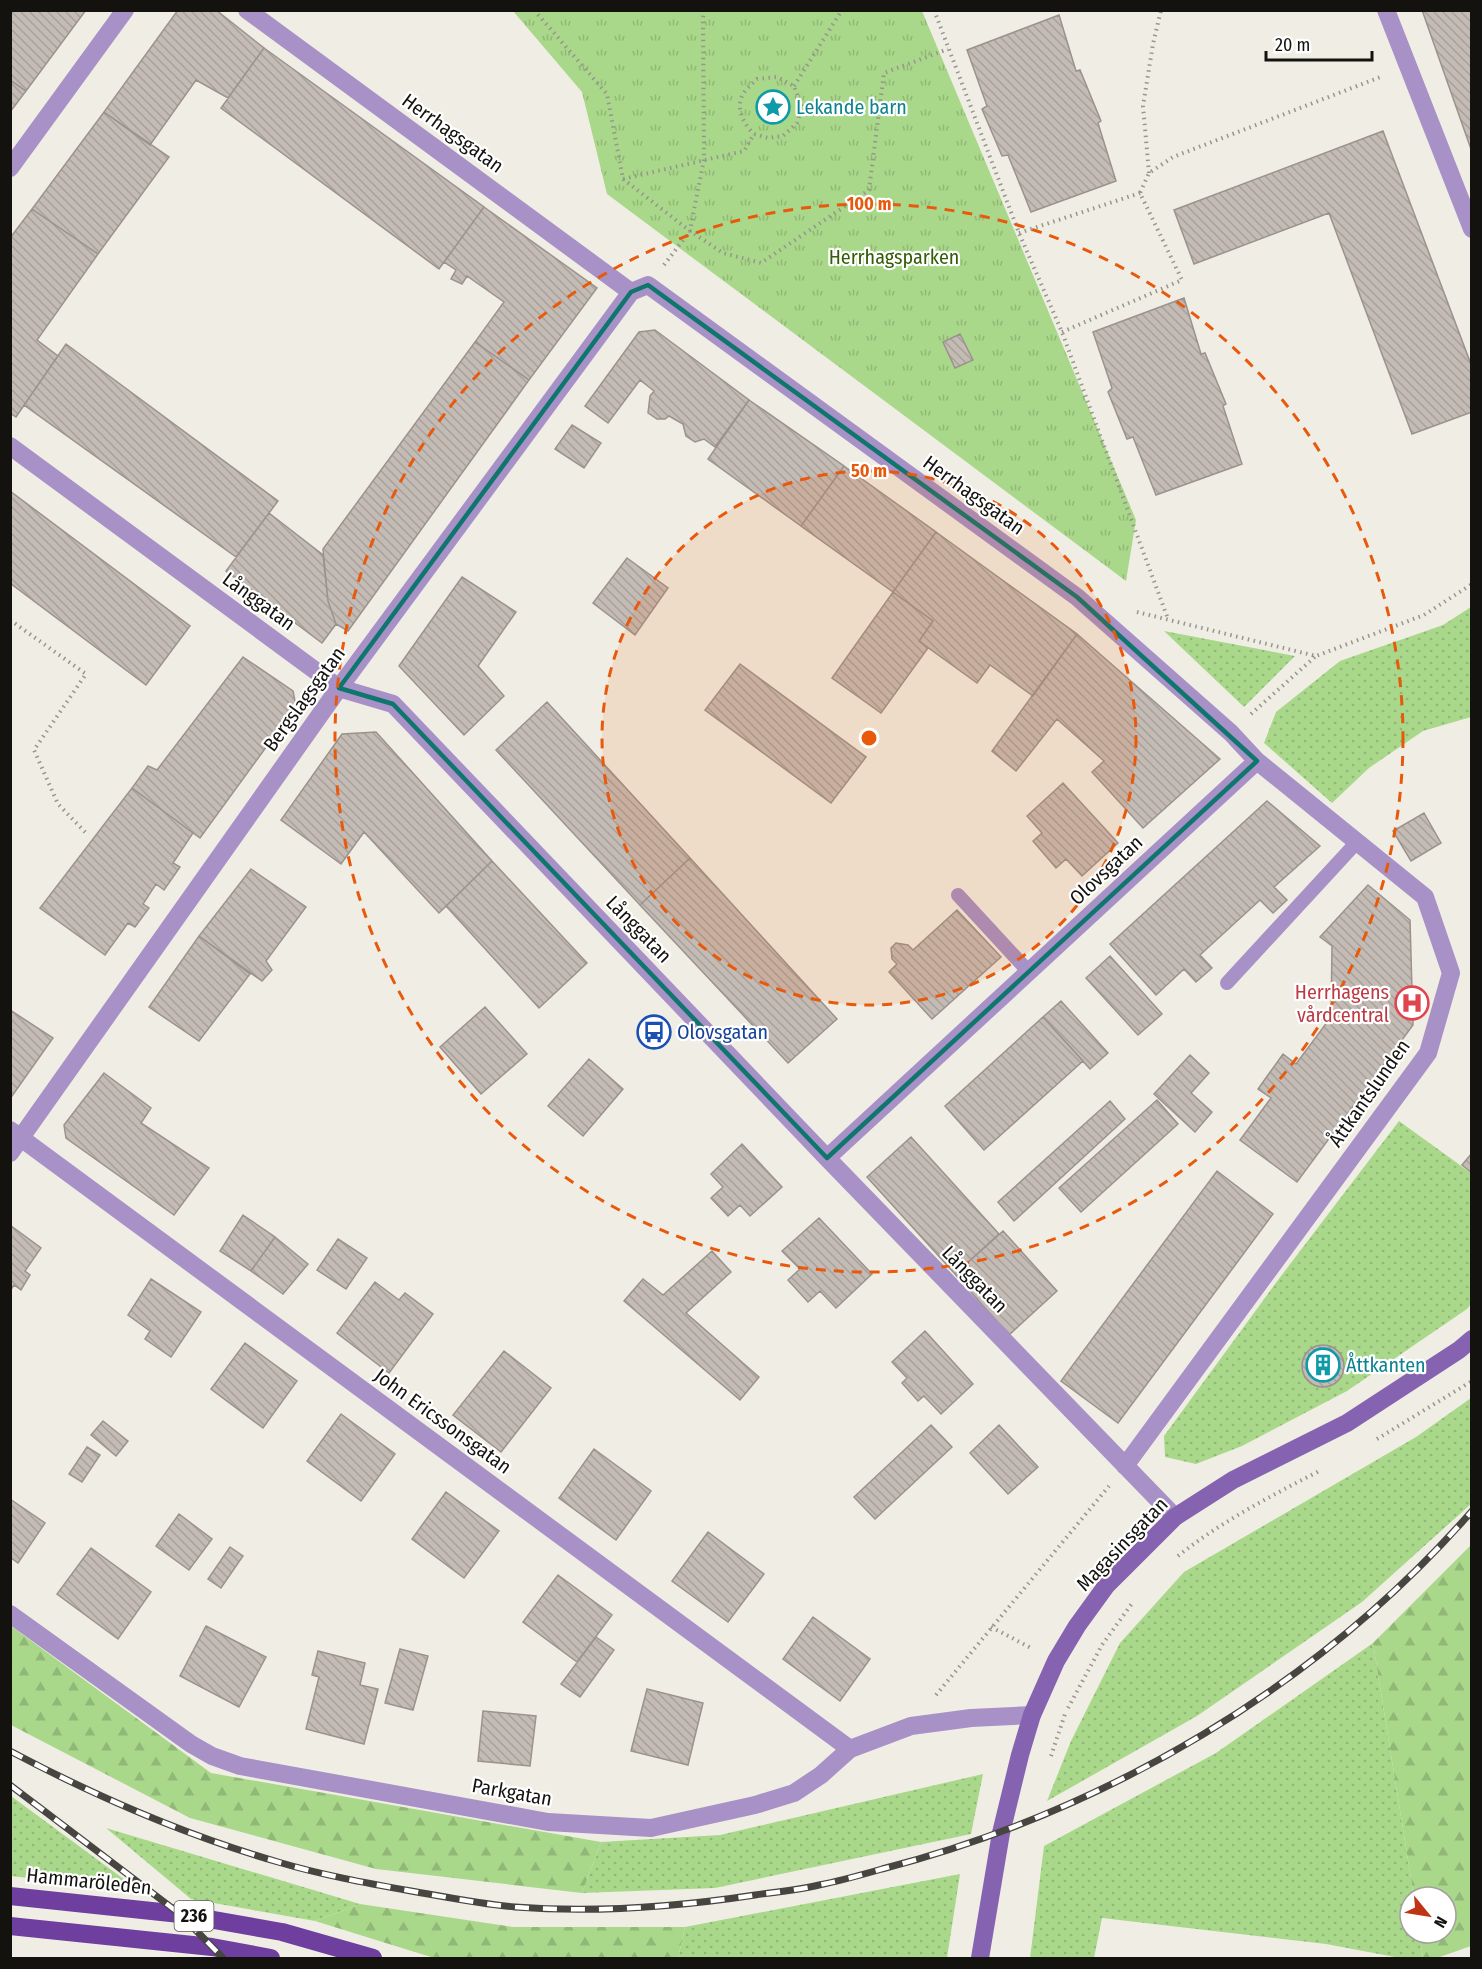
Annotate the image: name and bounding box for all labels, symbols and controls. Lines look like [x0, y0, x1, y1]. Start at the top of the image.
scale bar [1266, 24, 1372, 62]
text: 20 m [1275, 34, 1310, 56]
street label: Herrhagsgatan [398, 88, 508, 178]
place icon: Lekande barn [755, 89, 791, 125]
place label: Lekande barn [796, 95, 907, 119]
text: 100 m [847, 193, 891, 215]
park label: Herrhagsparken [829, 245, 959, 269]
street label: Herrhagsgatan [919, 450, 1029, 540]
text: 50 m [851, 460, 887, 482]
street label: Långgatan [218, 567, 300, 635]
street label: Bergslagsgatan [258, 642, 350, 756]
centre of rings [859, 728, 879, 748]
street label: Olovsgatan [1065, 830, 1147, 910]
street label: Långgatan [601, 890, 677, 968]
place label: Herrhagens vårdcentral [1295, 980, 1389, 1027]
hospital icon: Herrhagens vårdcentral [1394, 985, 1430, 1021]
bus stop icon: Olovsgatan [636, 1014, 672, 1050]
place label: Olovsgatan [677, 1020, 768, 1044]
street label: Åttkantslunden [1322, 1034, 1415, 1151]
street label: Långgatan [937, 1240, 1013, 1318]
building icon: Åttkanten [1305, 1347, 1341, 1383]
place label: Åttkanten [1346, 1352, 1426, 1377]
street label: John Ericssonsgatan [370, 1363, 516, 1479]
street label: Magasinsgatan [1071, 1492, 1173, 1596]
street label: Parkgatan [470, 1773, 554, 1811]
street label: Hammaröleden [25, 1863, 153, 1899]
north arrow [1398, 1885, 1458, 1945]
road number: 236 [174, 1901, 214, 1931]
text: N [1430, 1913, 1451, 1931]

